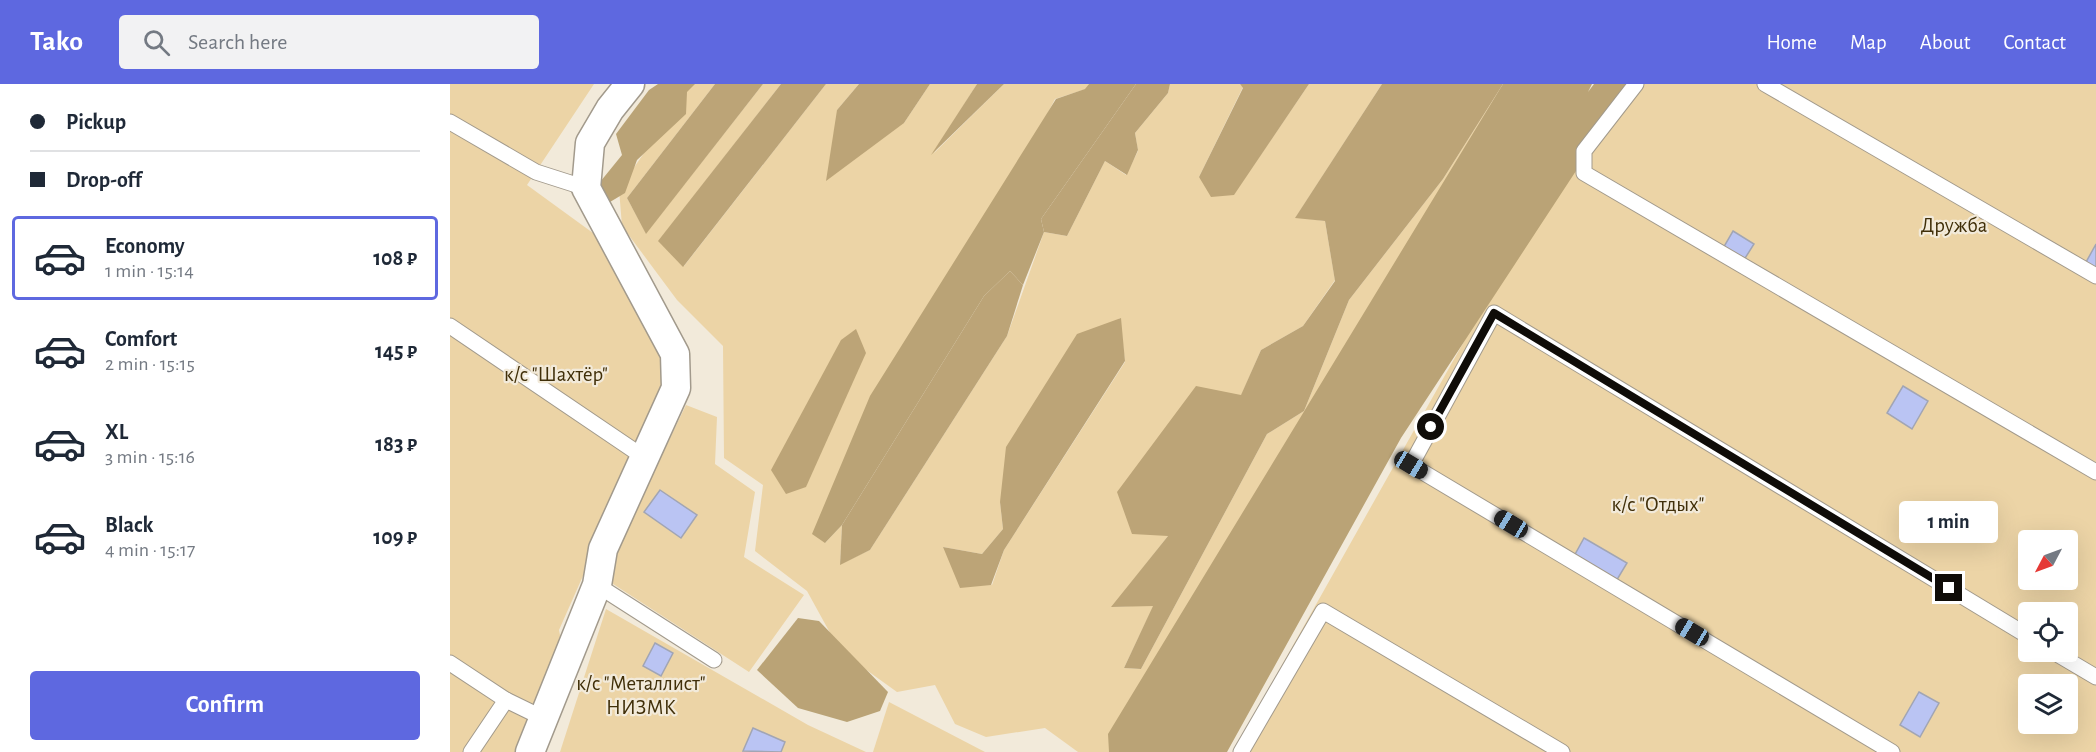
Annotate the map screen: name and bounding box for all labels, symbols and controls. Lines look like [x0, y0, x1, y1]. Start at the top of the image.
search box [119, 15, 539, 69]
icon: search [140, 26, 173, 59]
text: Tako [30, 28, 83, 56]
text: Search here [188, 31, 288, 53]
text: Home [1766, 32, 1817, 53]
text: Map [1850, 32, 1887, 53]
text: About [1920, 32, 1970, 53]
text: Contact [2003, 32, 2066, 53]
text: Pickup [66, 111, 126, 133]
text: Drop-off [66, 169, 142, 191]
park label: Дружба [1921, 215, 1988, 236]
icon: car [33, 231, 87, 285]
text: Economy [105, 235, 185, 257]
text: 108 ₽ [373, 247, 417, 269]
text: 1 min · 15:14 [105, 261, 194, 281]
icon: car [33, 324, 87, 378]
text: Comfort [105, 328, 177, 350]
text: 145 ₽ [375, 340, 417, 362]
text: 2 min · 15:15 [105, 354, 195, 374]
park label: к/с "Шахтёр" [504, 364, 608, 385]
route start [1417, 413, 1444, 440]
icon: car [33, 417, 87, 471]
text: XL [105, 421, 128, 443]
text: 183 ₽ [375, 433, 417, 455]
text: 3 min · 15:16 [105, 447, 195, 467]
car [1391, 448, 1431, 482]
park label: к/с "Отдых" [1612, 494, 1704, 515]
callout: 1 min [1900, 501, 1999, 543]
car [1491, 507, 1531, 541]
icon: car [33, 510, 87, 564]
text: 1 min [1927, 512, 1970, 532]
text: Black [105, 514, 153, 536]
text: 109 ₽ [373, 526, 417, 548]
north arrow [2018, 530, 2078, 590]
map controls [2018, 530, 2078, 734]
text: 4 min · 15:17 [105, 540, 195, 560]
route end [1935, 574, 1962, 601]
button: locate [2018, 602, 2078, 662]
car [1672, 615, 1712, 649]
button: Confirm [30, 671, 420, 740]
park label: к/с "Металлист" НИЗМК [576, 673, 706, 718]
button: layers [2018, 674, 2078, 734]

